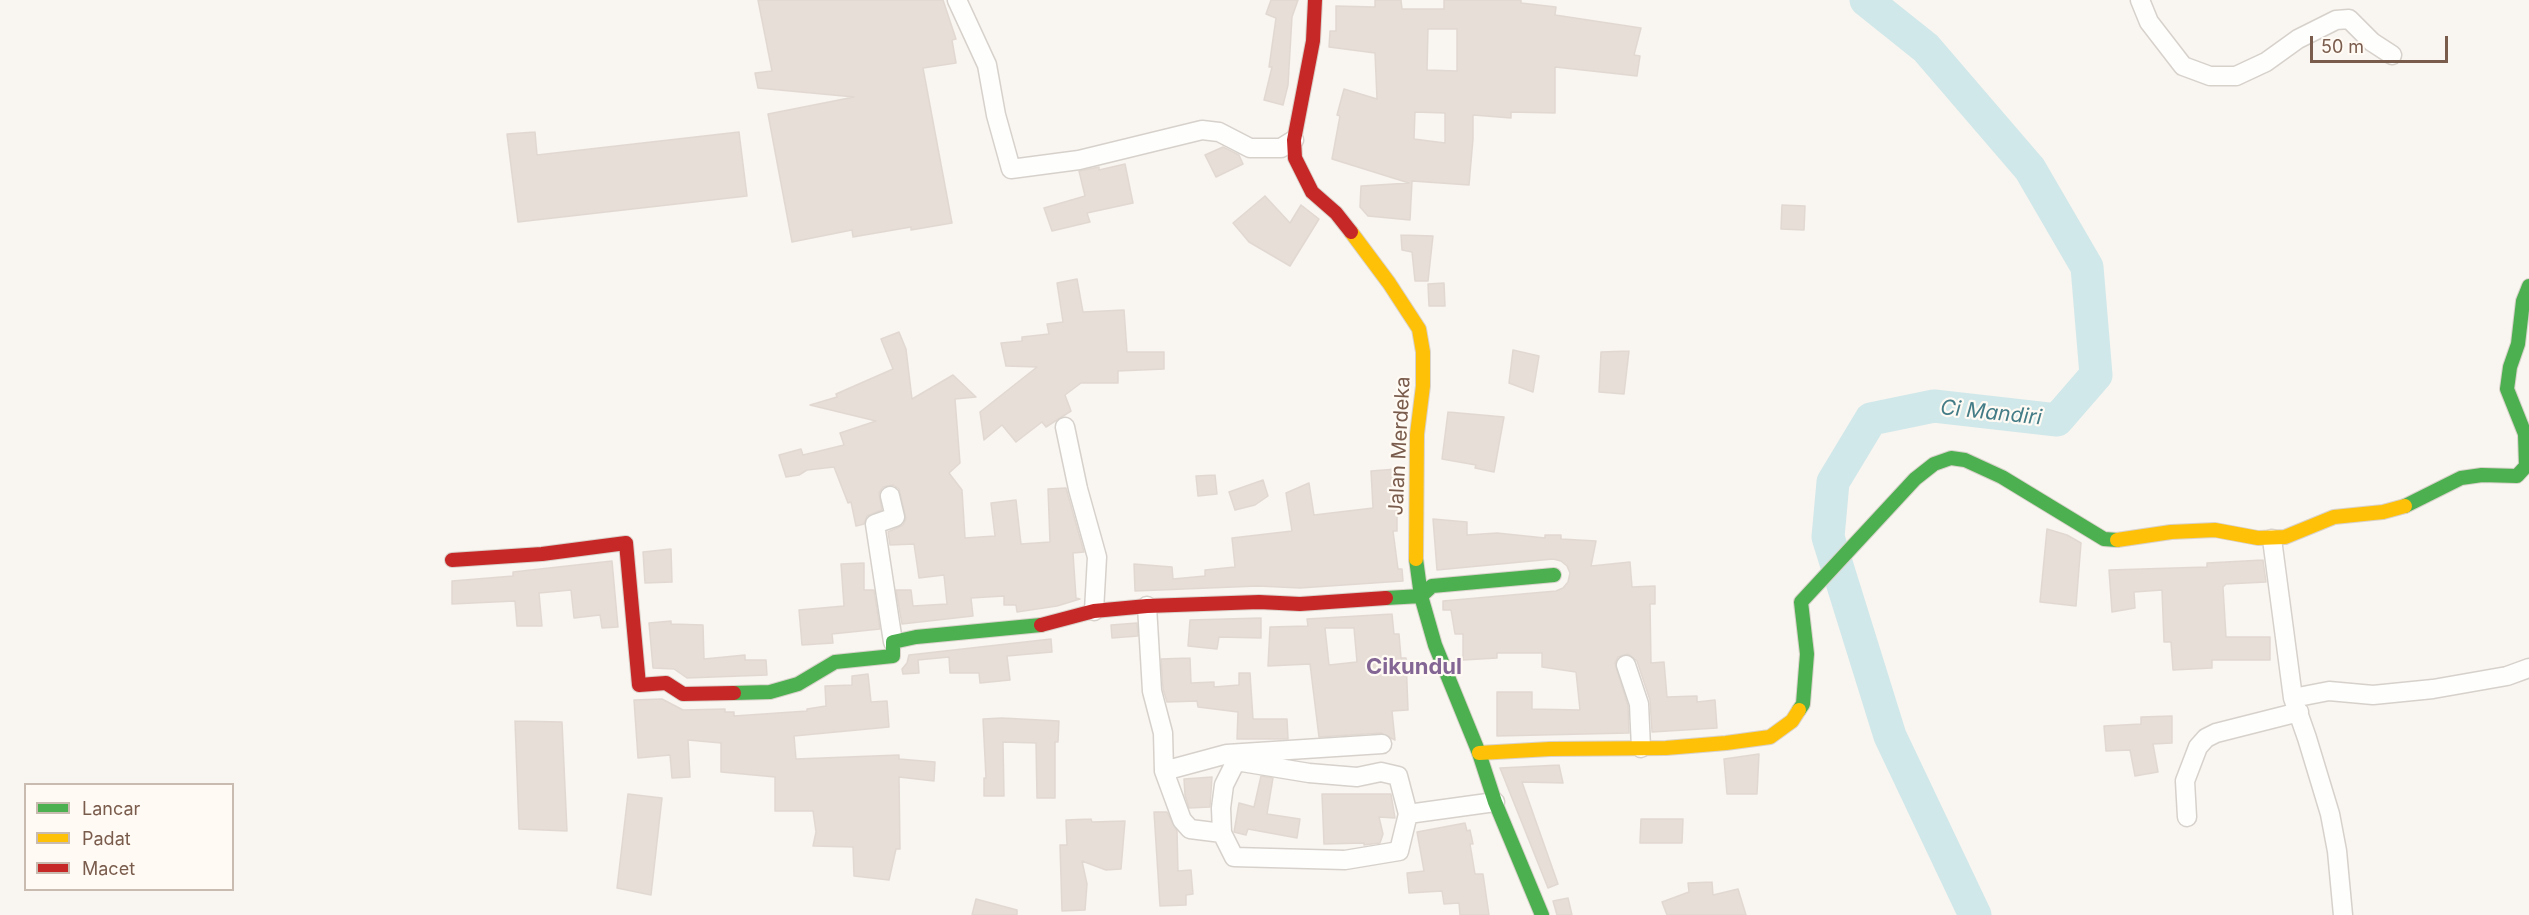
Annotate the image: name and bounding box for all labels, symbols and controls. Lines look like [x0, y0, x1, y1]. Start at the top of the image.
scale bar [2313, 24, 2451, 62]
text: 50 m [2321, 36, 2364, 57]
street label: Jalan Merdeka [1384, 376, 1416, 516]
water label: Ci Mandiri [1939, 395, 2043, 431]
district label: Cikundul [1366, 654, 1462, 680]
legend [24, 783, 234, 891]
text: Lancar [82, 798, 140, 819]
text: Padat [82, 828, 131, 849]
text: Macet [82, 858, 135, 879]

